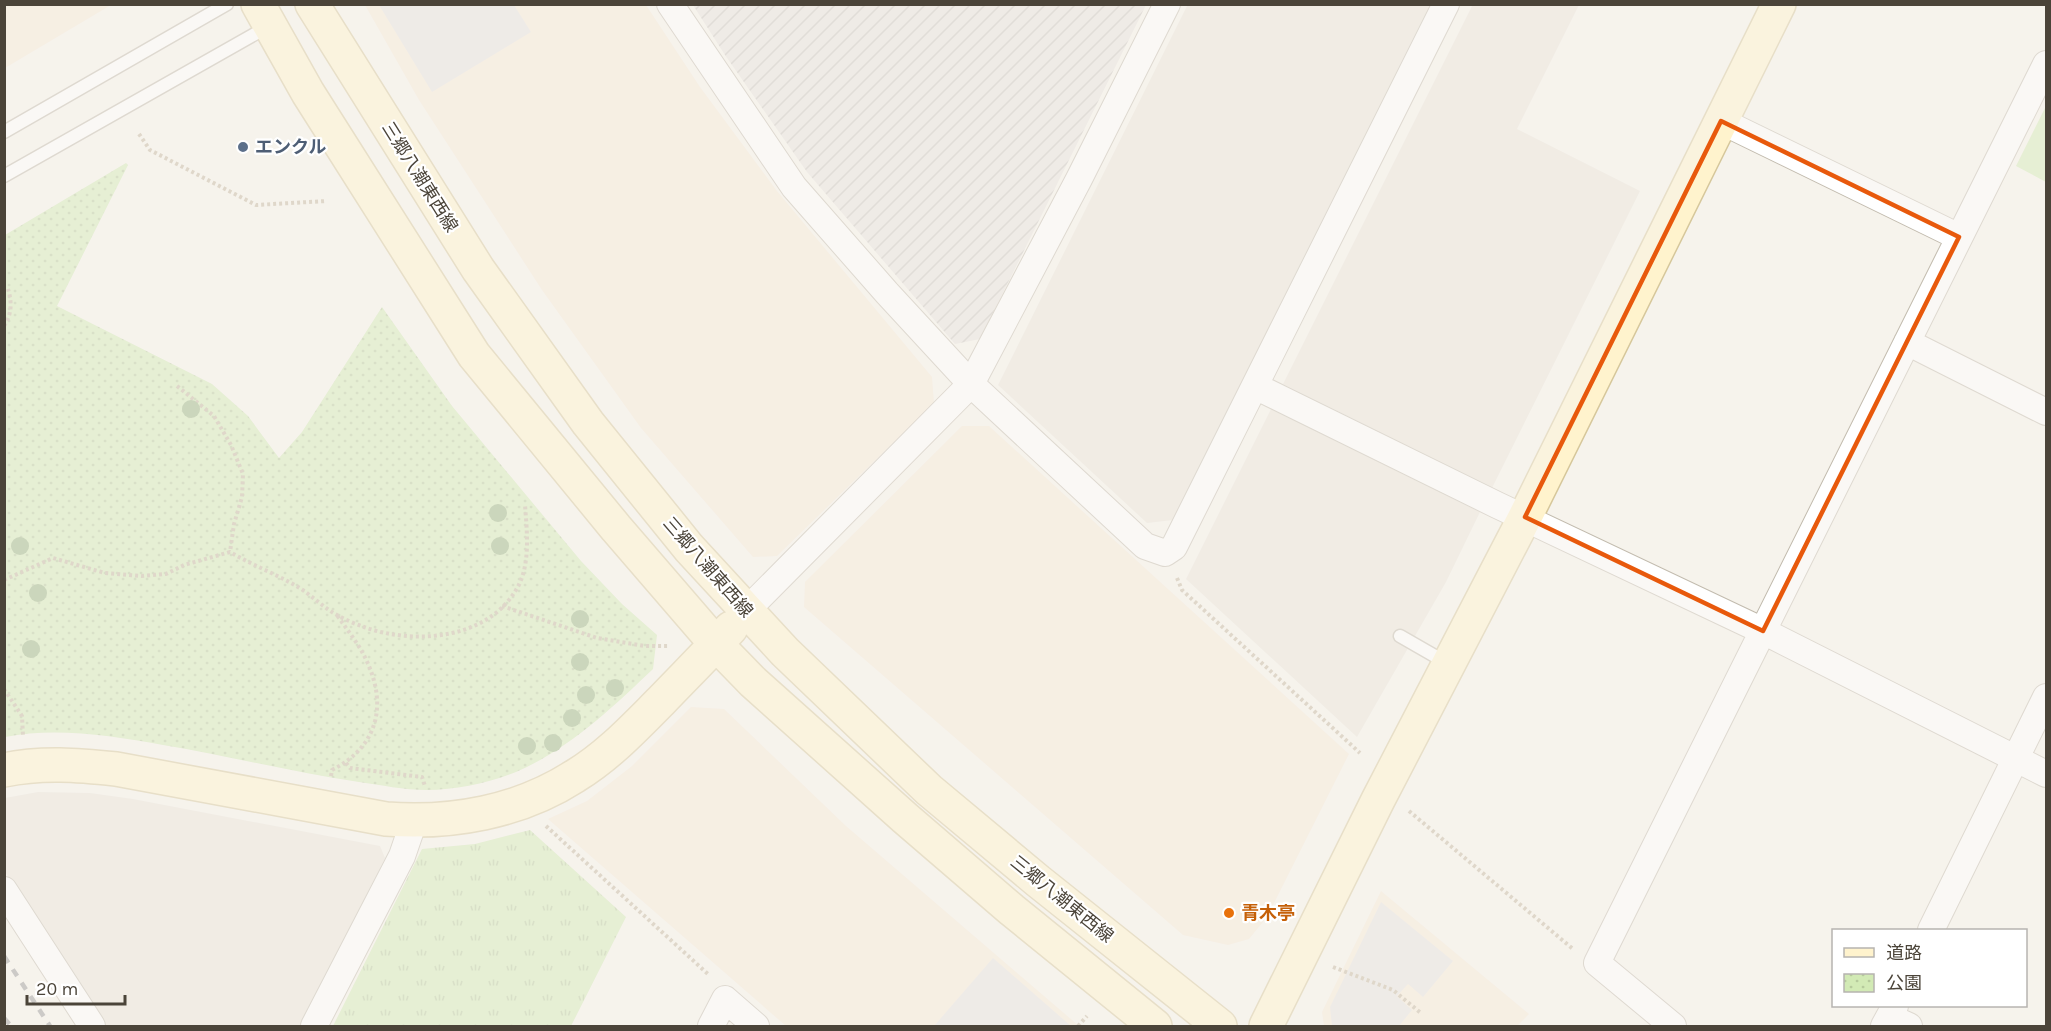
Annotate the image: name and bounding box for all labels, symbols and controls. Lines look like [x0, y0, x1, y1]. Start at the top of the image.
street label: 三郷八潮東西線 [377, 118, 463, 236]
place label: エンクル [255, 136, 326, 158]
marker: エンクル [236, 140, 250, 154]
street label: 三郷八潮東西線 [658, 512, 758, 622]
street label: 三郷八潮東西線 [1006, 851, 1118, 947]
place label: 青木亭 [1241, 902, 1295, 924]
marker: 青木亭 [1222, 906, 1236, 920]
legend [1832, 929, 2027, 1007]
text: 道路 [1886, 942, 1922, 964]
scale bar [27, 968, 124, 1006]
text: 公園 [1886, 972, 1922, 994]
text: 20 m [36, 978, 78, 1000]

